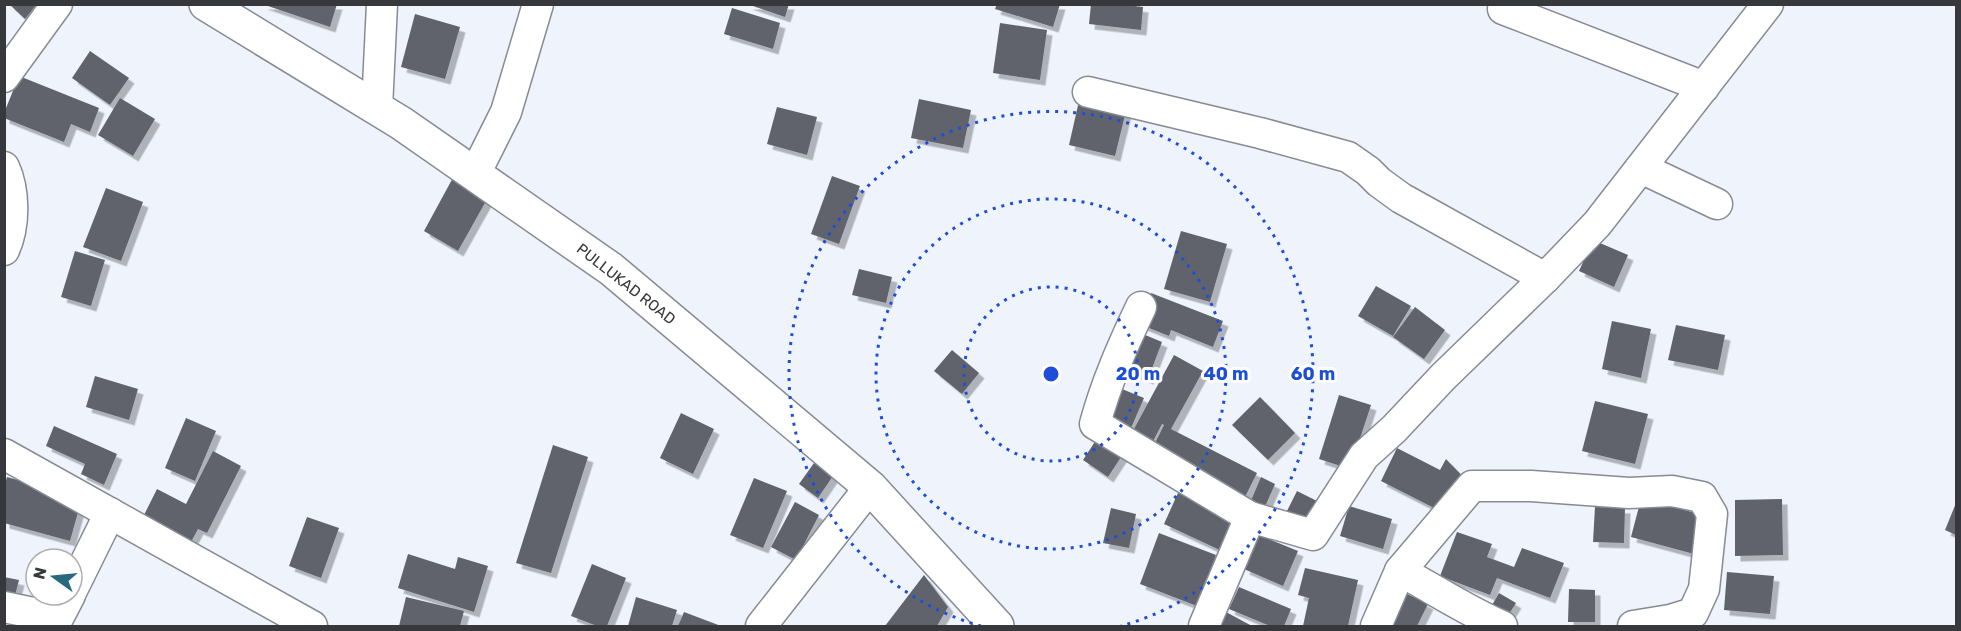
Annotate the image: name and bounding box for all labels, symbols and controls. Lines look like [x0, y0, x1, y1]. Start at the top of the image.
street label: PULLUKAD ROAD [573, 240, 679, 328]
text: 20 m [1116, 363, 1160, 385]
text: 40 m [1204, 363, 1248, 385]
text: 60 m [1291, 363, 1335, 385]
centre of rings [1041, 364, 1061, 384]
north arrow [24, 547, 84, 607]
text: N [29, 565, 51, 581]

